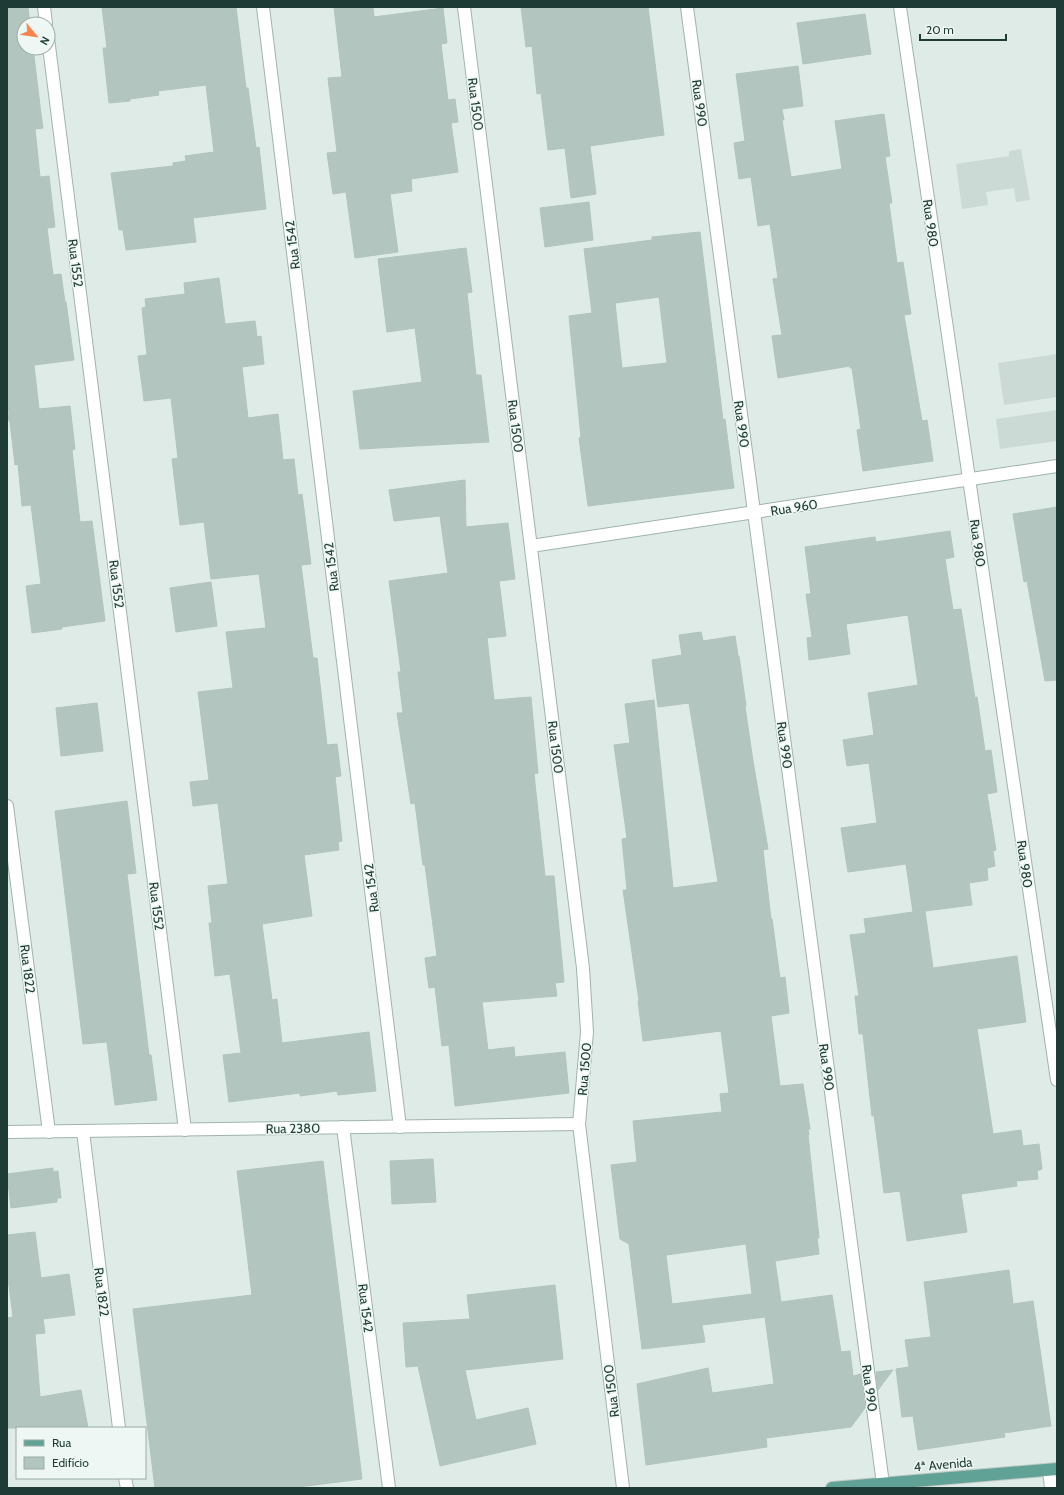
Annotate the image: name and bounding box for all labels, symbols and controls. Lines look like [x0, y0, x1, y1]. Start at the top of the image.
north arrow [16, 16, 56, 56]
scale bar [920, 16, 1006, 42]
text: 20 m [926, 22, 954, 37]
text: N [37, 34, 53, 48]
street label: Rua 1500 [465, 77, 487, 131]
street label: Rua 990 [689, 78, 711, 128]
street label: Rua 980 [920, 198, 942, 248]
street label: Rua 1542 [281, 219, 303, 270]
street label: Rua 1552 [65, 238, 87, 288]
street label: Rua 1500 [505, 399, 527, 453]
street label: Rua 990 [731, 399, 753, 449]
street label: Rua 960 [769, 495, 819, 519]
street label: Rua 980 [967, 518, 989, 568]
street label: Rua 1542 [320, 541, 342, 592]
street label: Rua 1552 [106, 559, 128, 609]
street label: Rua 1500 [545, 720, 567, 774]
street label: Rua 990 [774, 720, 796, 770]
street label: Rua 980 [1014, 839, 1036, 889]
street label: Rua 1542 [360, 862, 382, 913]
street label: Rua 1552 [146, 881, 168, 931]
street label: Rua 1822 [17, 944, 39, 995]
street label: Rua 1500 [574, 1042, 594, 1096]
street label: Rua 990 [816, 1042, 838, 1092]
street label: Rua 2380 [266, 1120, 320, 1136]
street label: Rua 1822 [91, 1267, 113, 1318]
street label: Rua 1542 [355, 1283, 377, 1334]
street label: Rua 990 [859, 1363, 881, 1413]
street label: Rua 1500 [600, 1364, 622, 1418]
legend [16, 1427, 146, 1479]
text: Rua [52, 1435, 71, 1450]
street label: 4ª Avenida [913, 1453, 974, 1475]
text: Edifício [52, 1455, 89, 1470]

